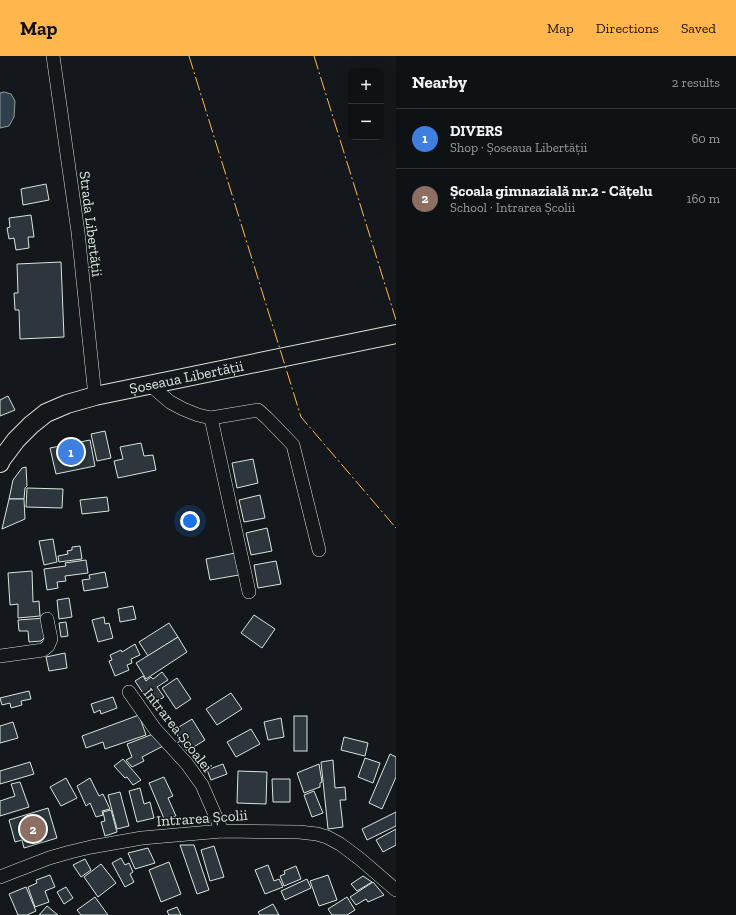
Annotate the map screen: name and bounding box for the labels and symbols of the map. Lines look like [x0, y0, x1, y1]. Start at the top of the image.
street label: Strada Libertății [76, 170, 106, 278]
street label: Șoseaua Libertății [128, 357, 245, 398]
pin: 1 [58, 437, 84, 467]
your location [180, 511, 200, 531]
street label: Intrarea Școalei [140, 684, 216, 776]
street label: Intrarea Școlii [156, 806, 248, 830]
pin: 2 [20, 814, 46, 844]

